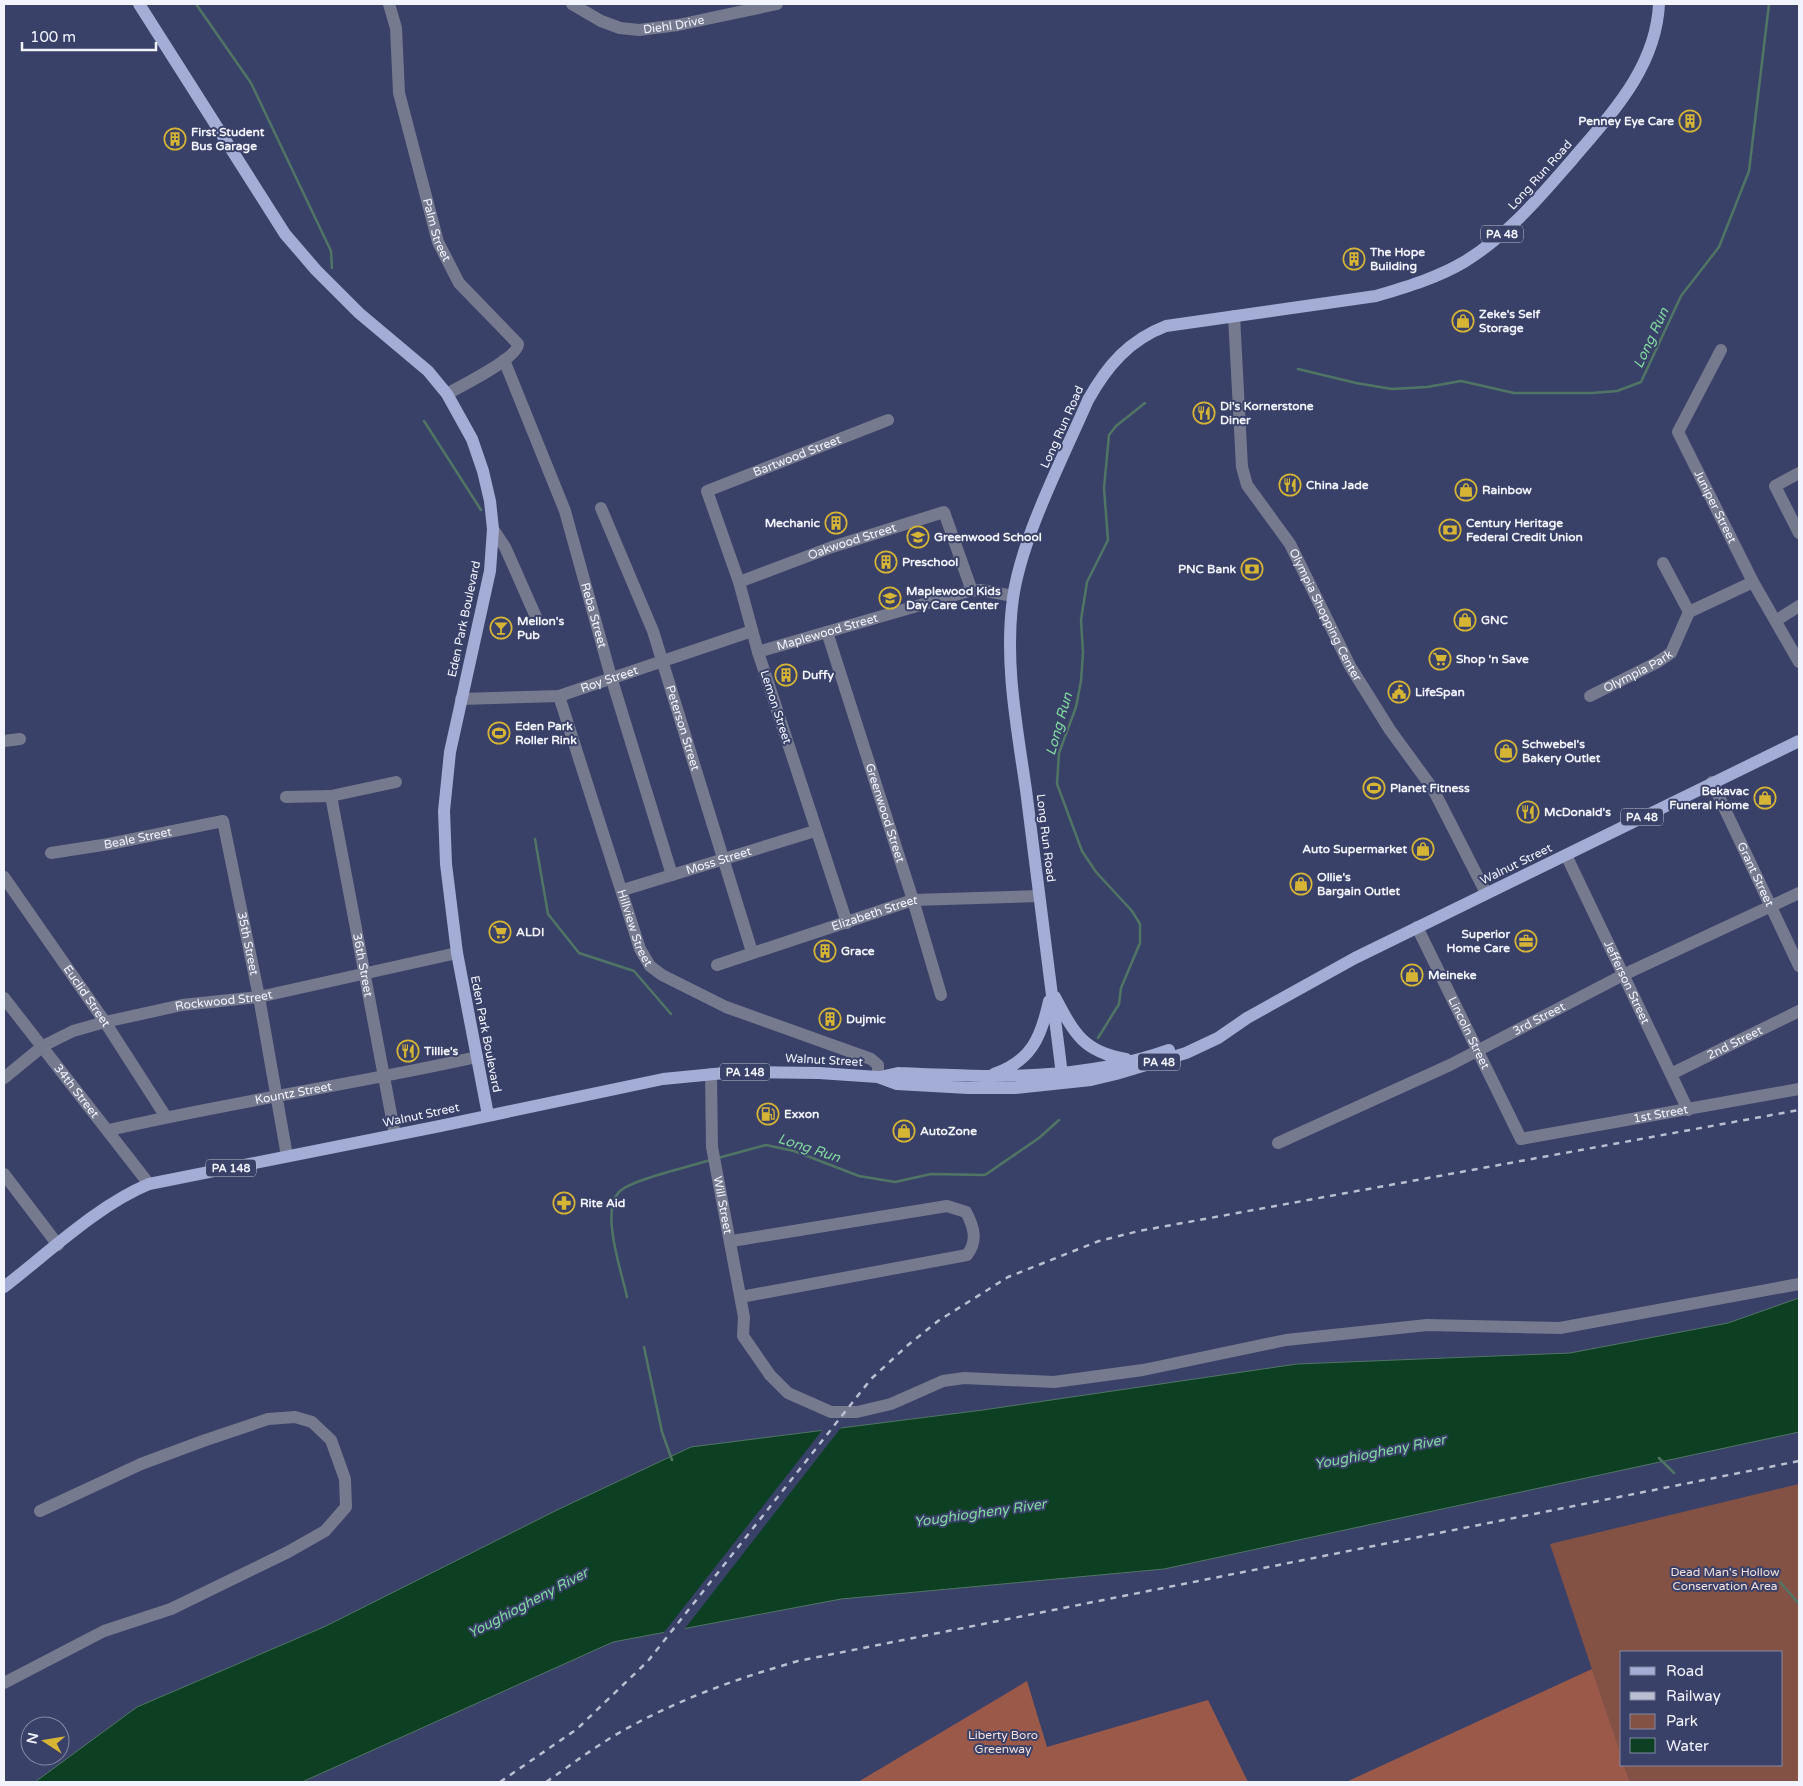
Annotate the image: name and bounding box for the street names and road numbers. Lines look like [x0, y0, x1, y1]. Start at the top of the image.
street label: Diehl Drive [642, 13, 706, 36]
street label: Long Run Road [1505, 137, 1575, 213]
street label: Palm Street [420, 197, 454, 264]
road number: PA 48 [1481, 225, 1523, 242]
street label: Long Run Road [1038, 384, 1086, 470]
street label: Bartwood Street [751, 432, 843, 479]
street label: Juniper Street [1691, 468, 1740, 546]
street label: Oakwood Street [806, 520, 898, 562]
street label: Olympia Shopping Center [1286, 546, 1365, 684]
street label: Eden Park Boulevard [445, 560, 483, 678]
street label: Reba Street [578, 581, 610, 650]
street label: Maplewood Street [775, 611, 880, 653]
street label: Olympia Park [1601, 647, 1676, 695]
street label: Roy Street [579, 663, 640, 695]
street label: Lemon Street [757, 668, 795, 746]
street label: Peterson Street [663, 684, 703, 773]
street label: Greenwood Street [863, 762, 908, 865]
street label: Long Run Road [1034, 793, 1058, 883]
road number: PA 48 [1621, 809, 1663, 826]
street label: Beale Street [103, 824, 173, 852]
street label: Walnut Street [1478, 840, 1554, 887]
street label: Grant Street [1734, 840, 1777, 909]
street label: Moss Street [684, 844, 753, 877]
street label: Hillview Street [614, 888, 656, 969]
street label: Elizabeth Street [830, 893, 918, 934]
street label: 35th Street [235, 910, 261, 977]
street label: 36th Street [350, 932, 376, 998]
street label: Jefferson Street [1601, 938, 1653, 1026]
street label: Euclid Street [60, 962, 114, 1030]
street label: Eden Park Boulevard [468, 974, 504, 1094]
street label: Rockwood Street [174, 987, 274, 1013]
street label: Lincoln Street [1445, 995, 1493, 1072]
street label: 3rd Street [1510, 999, 1568, 1038]
street label: 2nd Street [1705, 1023, 1765, 1062]
street label: Walnut Street [785, 1051, 864, 1069]
road number: PA 48 [1138, 1054, 1180, 1070]
street label: 34th Street [51, 1061, 102, 1121]
road number: PA 148 [720, 1064, 770, 1080]
street label: Kountz Street [254, 1079, 333, 1107]
street label: Walnut Street [381, 1100, 461, 1130]
street label: 1st Street [1632, 1102, 1689, 1126]
road number: PA 148 [206, 1160, 256, 1176]
street label: Will Street [711, 1175, 735, 1235]

